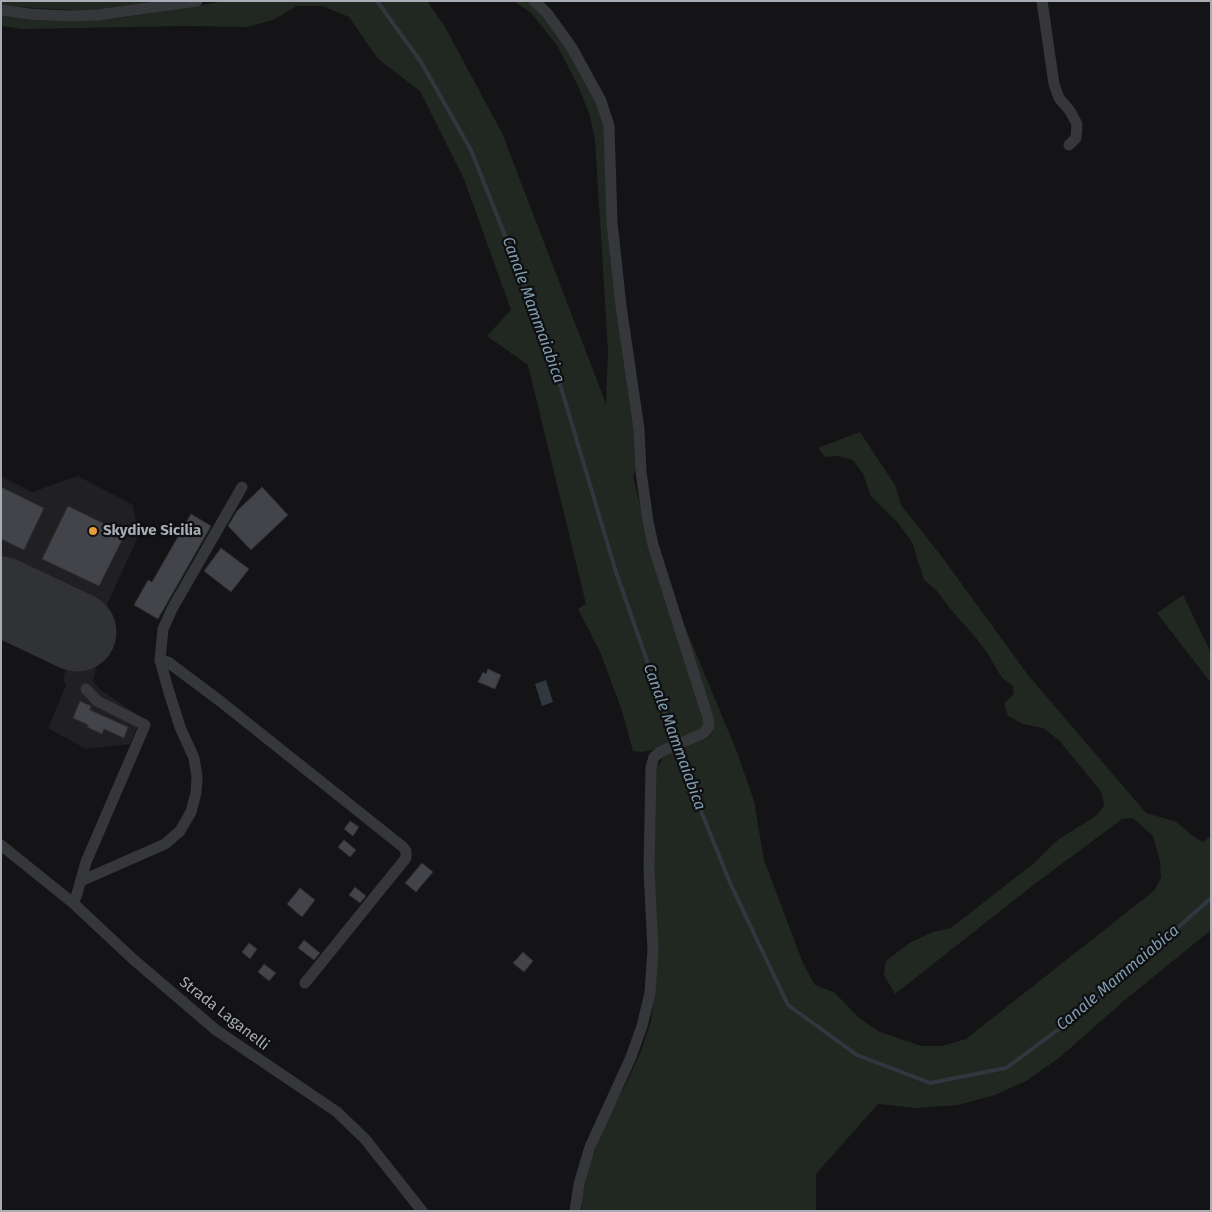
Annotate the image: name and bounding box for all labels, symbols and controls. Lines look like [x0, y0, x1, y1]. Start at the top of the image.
water label: Canale Mammaiabica [498, 234, 568, 386]
place label: Skydive Sicilia [103, 522, 201, 540]
marker: Skydive Sicilia [87, 525, 99, 537]
water label: Canale Mammaiabica [639, 661, 709, 813]
water label: Canale Mammaiabica [1053, 921, 1183, 1035]
street label: Strada Laganelli [175, 973, 273, 1055]

